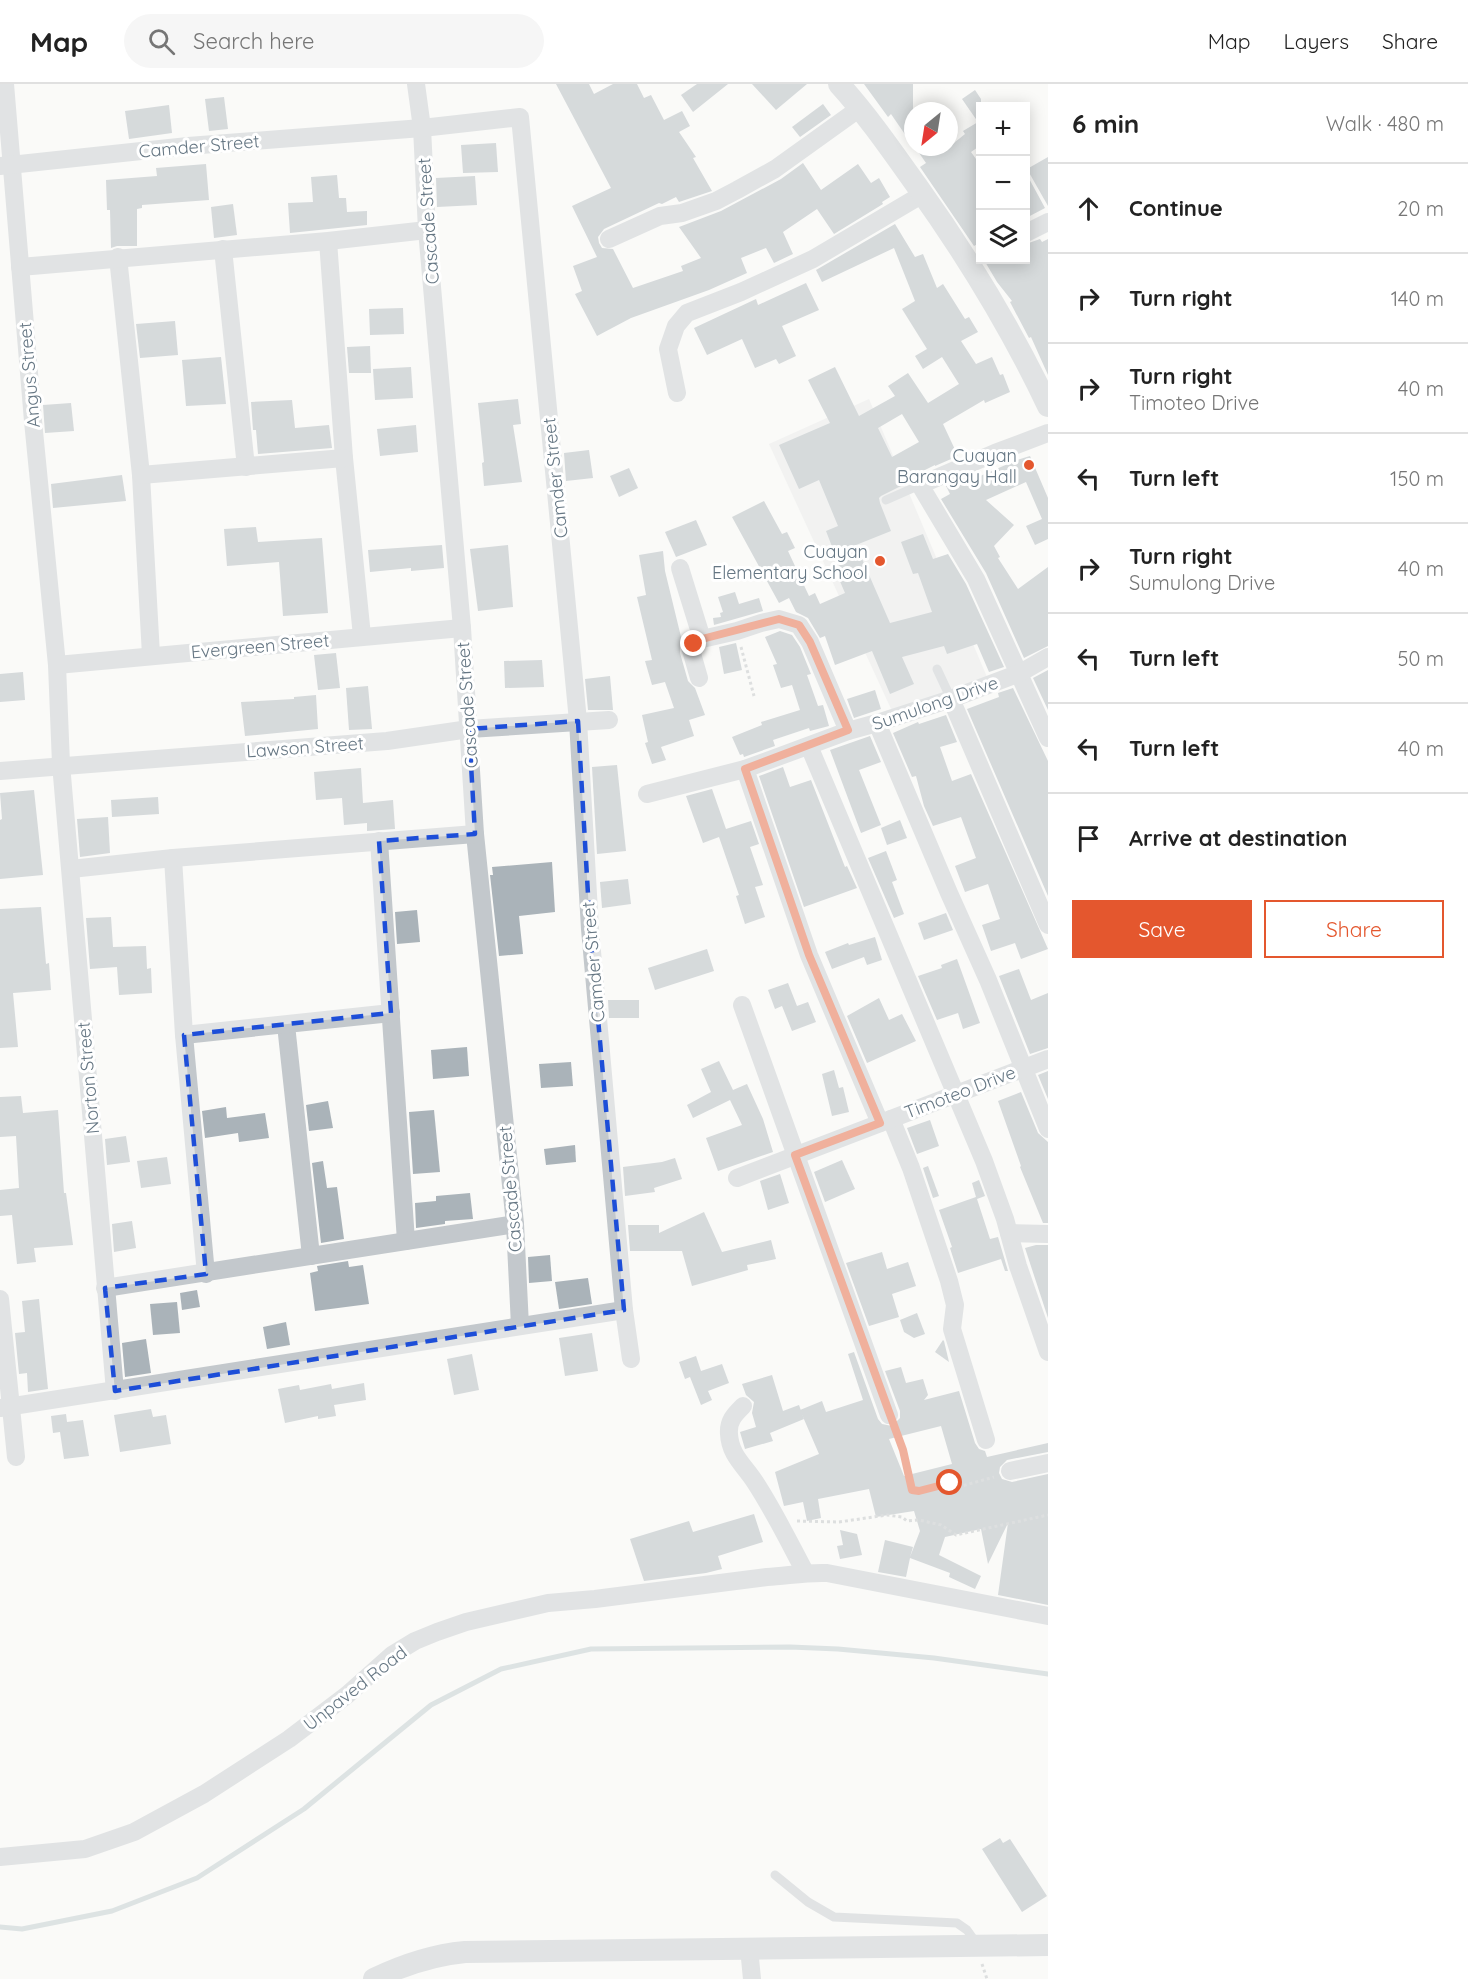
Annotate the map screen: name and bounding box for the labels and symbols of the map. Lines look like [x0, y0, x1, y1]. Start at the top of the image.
north arrow [904, 102, 958, 156]
street label: Camder Street [138, 129, 260, 163]
street label: Cascade Street [412, 157, 444, 285]
street label: Angus Street [13, 321, 45, 429]
street label: Camder Street [537, 417, 573, 539]
place label: Cuayan Barangay Hall [897, 444, 1017, 488]
marker: Cuayan Barangay Hall [1022, 458, 1036, 472]
place label: Cuayan Elementary School [712, 540, 868, 584]
marker: Cuayan Elementary School [873, 554, 887, 568]
street label: Evergreen Street [190, 628, 330, 664]
route end [680, 630, 706, 656]
street label: Cascade Street [451, 641, 483, 769]
street label: Sumulong Drive [869, 671, 1001, 735]
street label: Lawson Street [246, 731, 364, 763]
street label: Camder Street [576, 901, 610, 1023]
street label: Norton Street [72, 1021, 104, 1135]
street label: Timoteo Drive [901, 1060, 1019, 1124]
street label: Cascade Street [493, 1125, 527, 1253]
route start [936, 1469, 962, 1495]
street label: Unpaved Road [299, 1640, 411, 1736]

